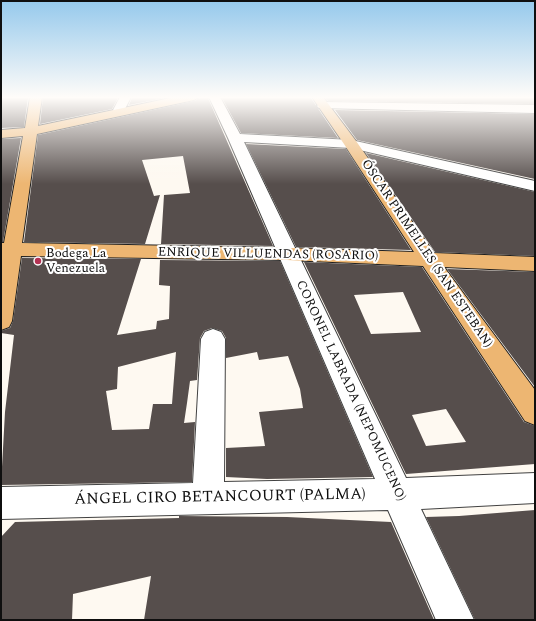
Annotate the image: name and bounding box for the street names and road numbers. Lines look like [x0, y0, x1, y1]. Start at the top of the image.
street label: ÓSCAR PRIMELLES (SAN ESTEBAN) [357, 157, 495, 351]
street label: ENRIQUE VILLUENDAS (ROSARIO) [158, 245, 378, 265]
street label: CORONEL LABRADA (NEPOMUCENO) [292, 278, 408, 504]
street label: ÁNGEL CIRO BETANCOURT (PALMA) [74, 486, 366, 510]

